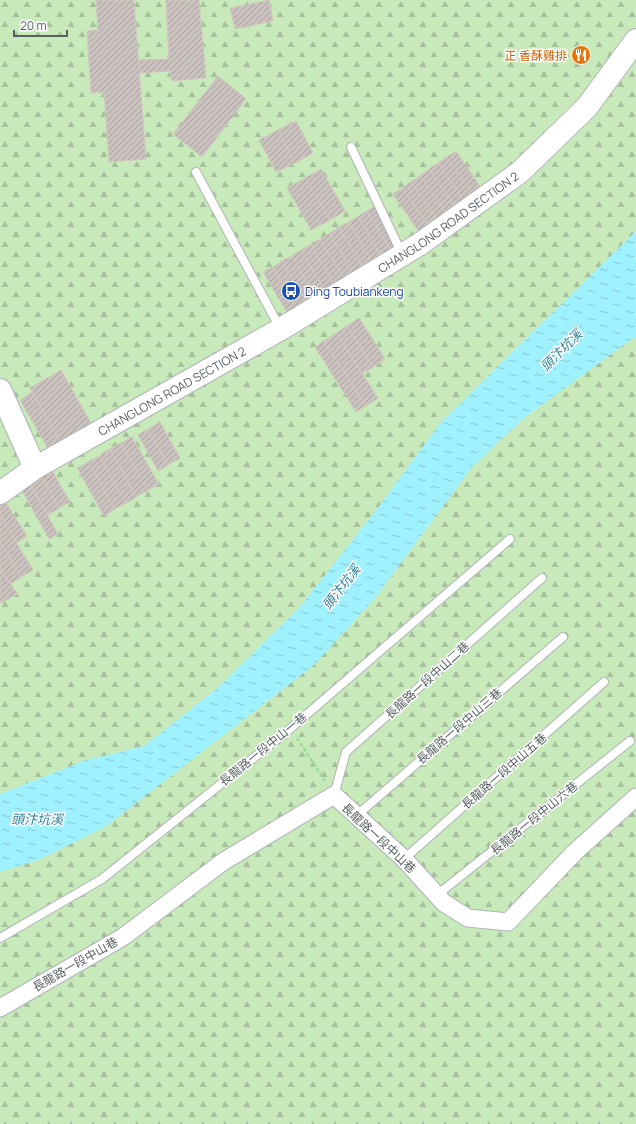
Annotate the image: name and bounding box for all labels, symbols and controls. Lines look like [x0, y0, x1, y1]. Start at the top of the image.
scale bar [14, 12, 67, 38]
text: 20 m [20, 17, 47, 34]
restaurant icon: 正 香酥雞排 [570, 44, 592, 66]
place label: 正 香酥雞排 [505, 47, 567, 64]
street label: CHANGLONG ROAD SECTION 2 [374, 167, 522, 276]
bus stop icon: Ding Toubiankeng [280, 280, 302, 302]
place label: Ding Toubiankeng [305, 283, 404, 300]
water label: 頭汴坑溪 [536, 324, 587, 375]
street label: CHANGLONG ROAD SECTION 2 [95, 342, 249, 439]
water label: 頭汴坑溪 [318, 559, 365, 613]
street label: 長龍路一段中山二巷 [381, 638, 473, 722]
street label: 長龍路一段中山三巷 [413, 684, 505, 768]
street label: 長龍路一段中山一巷 [216, 708, 310, 790]
street label: 長龍路一段中山五巷 [458, 729, 550, 813]
street label: 長龍路一段中山六巷 [487, 777, 581, 859]
street label: 長龍路一段中山巷 [338, 799, 420, 877]
water label: 頭汴坑溪 [11, 810, 65, 828]
street label: 長龍路一段中山巷 [29, 933, 121, 995]

